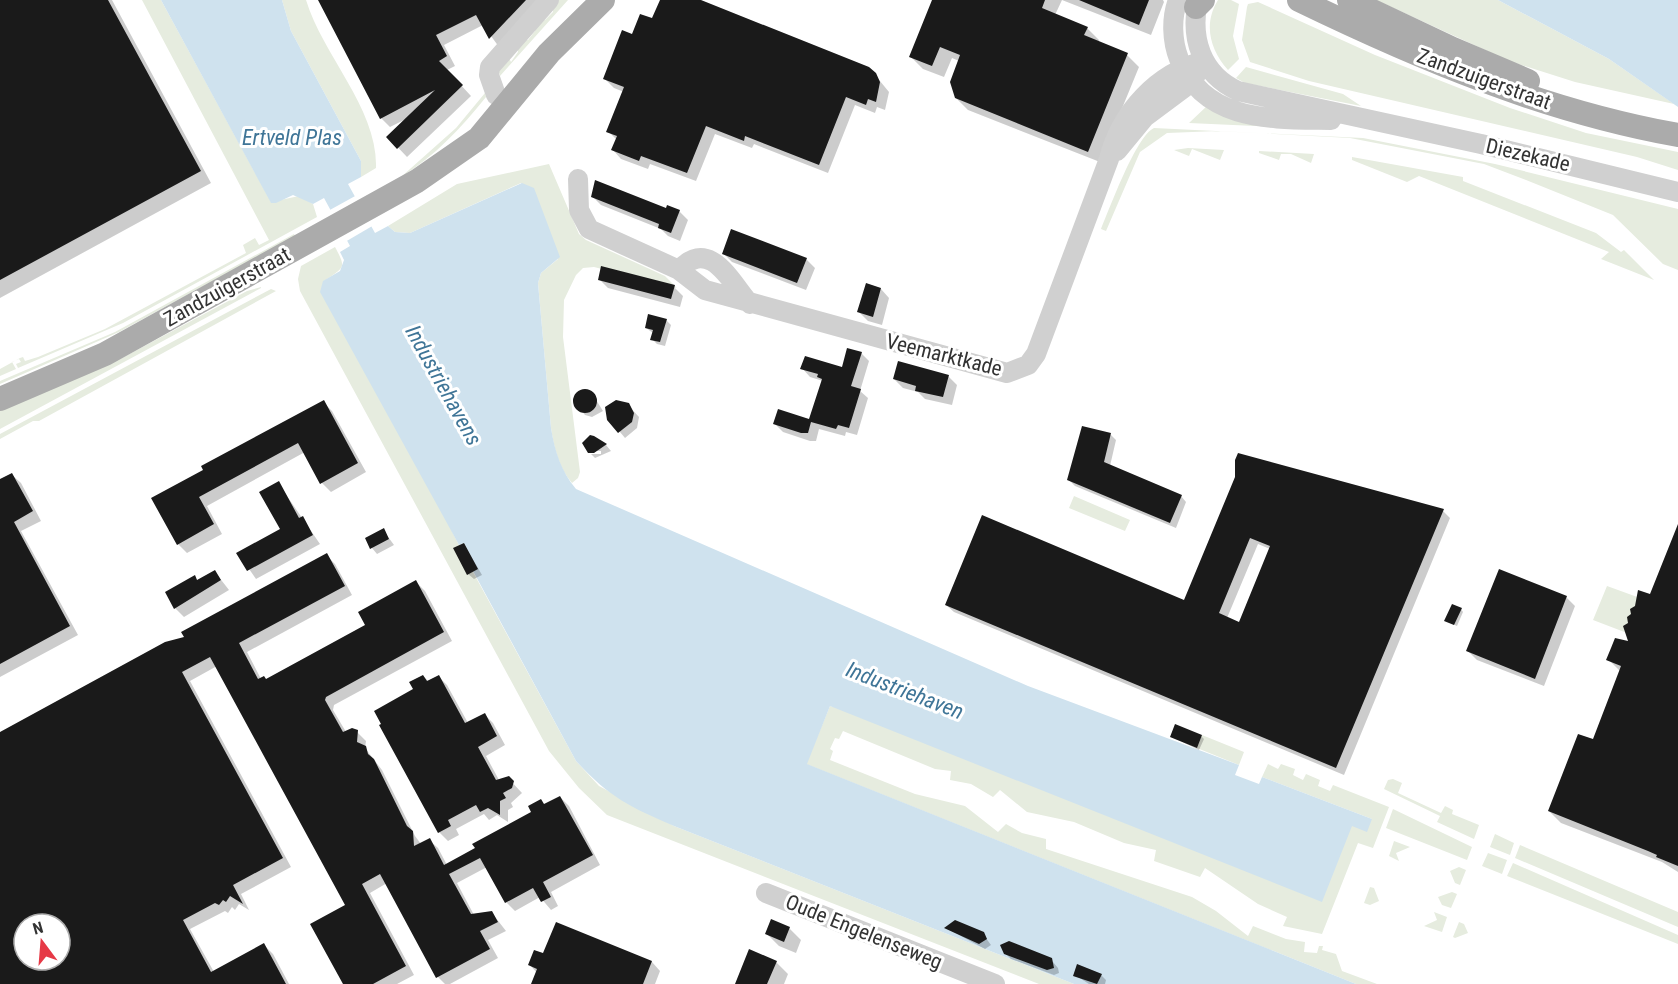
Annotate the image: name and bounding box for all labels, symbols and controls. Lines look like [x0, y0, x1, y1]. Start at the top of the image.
street label: Zandzuigerstraat [1414, 44, 1554, 114]
water label: Ertveld Plas [242, 125, 342, 150]
street label: Diezekade [1484, 134, 1572, 176]
street label: Zandzuigerstraat [160, 242, 294, 332]
water label: Industriehavens [400, 321, 487, 450]
street label: Veemarktkade [883, 329, 1005, 381]
water label: Industriehaven [843, 657, 967, 724]
street label: Oude Engelenseweg [782, 890, 946, 974]
north arrow [12, 912, 72, 972]
text: N [31, 918, 45, 939]

